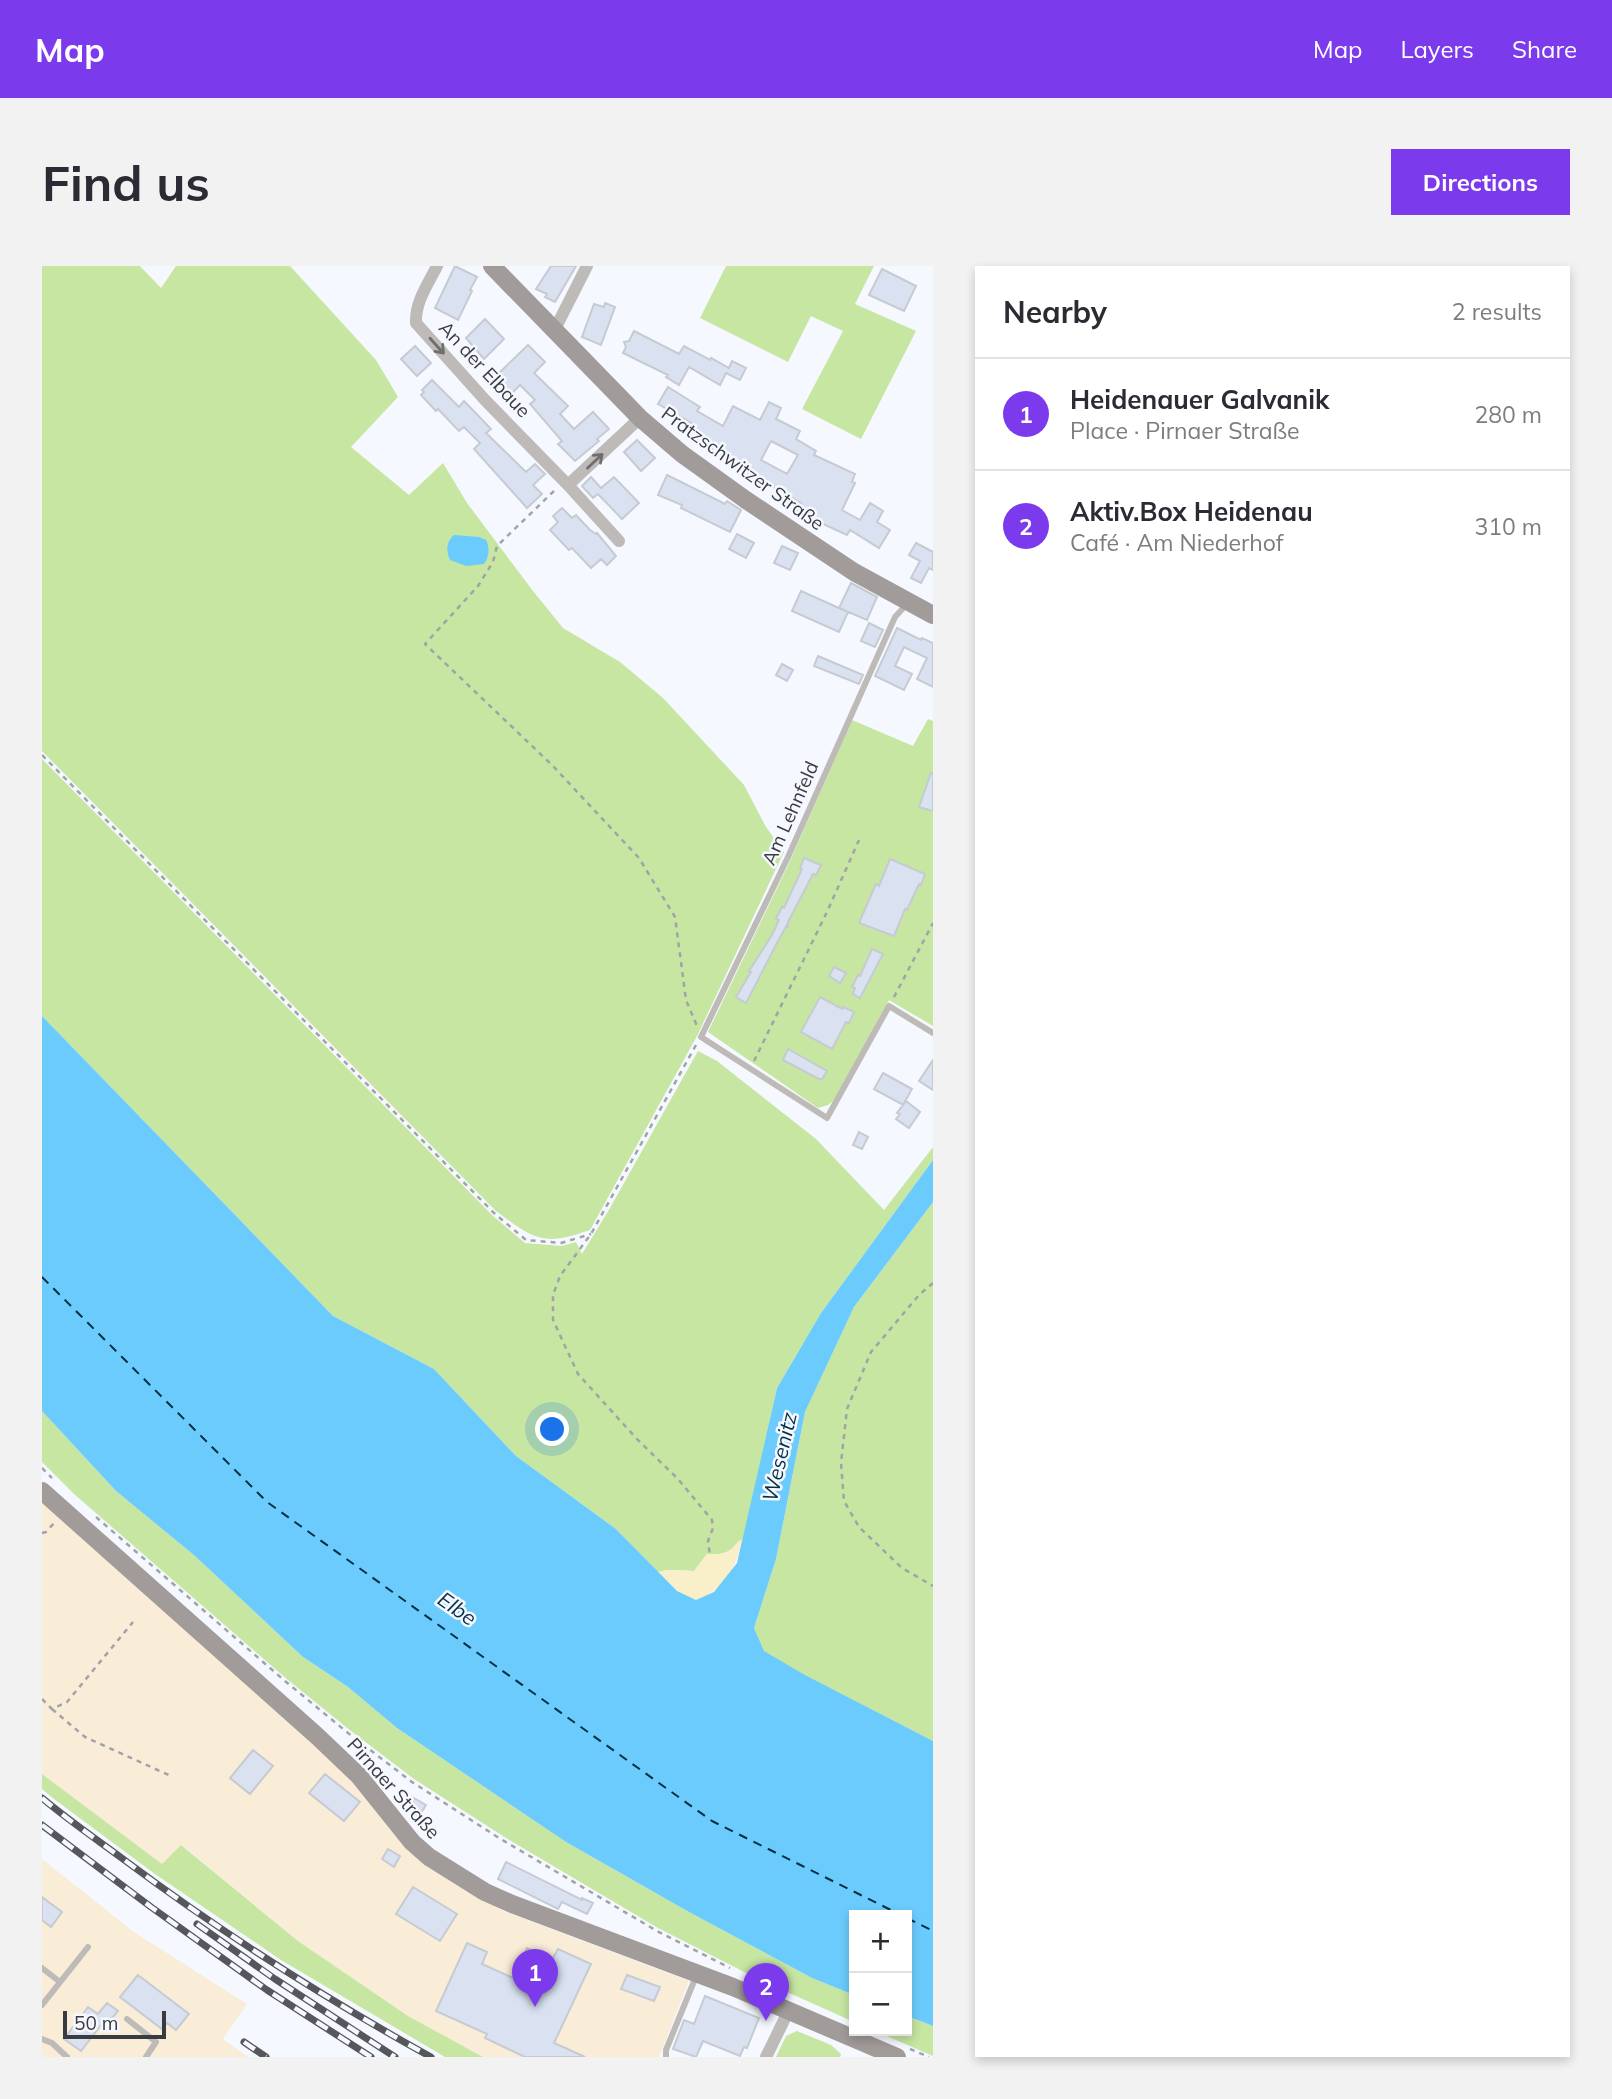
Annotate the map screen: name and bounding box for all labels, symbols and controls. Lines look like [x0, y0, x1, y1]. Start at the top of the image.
text: Map [35, 29, 105, 70]
text: Map [1313, 34, 1362, 64]
text: Layers [1400, 34, 1474, 64]
text: Share [1512, 34, 1577, 64]
button: Directions [1391, 149, 1570, 215]
text: Find us [42, 152, 210, 213]
text: Nearby [1003, 293, 1107, 331]
text: 2 results [1452, 297, 1542, 326]
street label: An der Elbaue [434, 316, 536, 422]
one-way arrow [429, 337, 445, 355]
text: Heidenauer Galvanik [1070, 383, 1329, 416]
text: 1 [1019, 400, 1033, 429]
text: 280 m [1474, 400, 1542, 429]
street label: Pratzschwitzer Straße [657, 401, 829, 535]
text: Place · Pirnaer Straße [1070, 416, 1300, 445]
one-way arrow [586, 452, 603, 469]
text: Aktiv.Box Heidenau [1070, 495, 1313, 528]
text: 2 [1019, 512, 1033, 541]
text: 310 m [1474, 512, 1542, 541]
text: Café · Am Niederhof [1070, 528, 1284, 557]
street label: Am Lehnfeld [756, 757, 824, 869]
water label: Wesenitz [756, 1409, 802, 1504]
your location [535, 1412, 569, 1446]
water label: Elbe [433, 1586, 482, 1631]
street label: Pirnaer Straße [342, 1733, 446, 1843]
map controls [849, 1910, 912, 2036]
button: + [849, 1910, 912, 1973]
pin: 1 [512, 1949, 558, 2007]
pin: 2 [743, 1963, 789, 2021]
button: − [849, 1973, 912, 2036]
scale bar [63, 2008, 166, 2040]
text: 50 m [74, 2011, 118, 2035]

